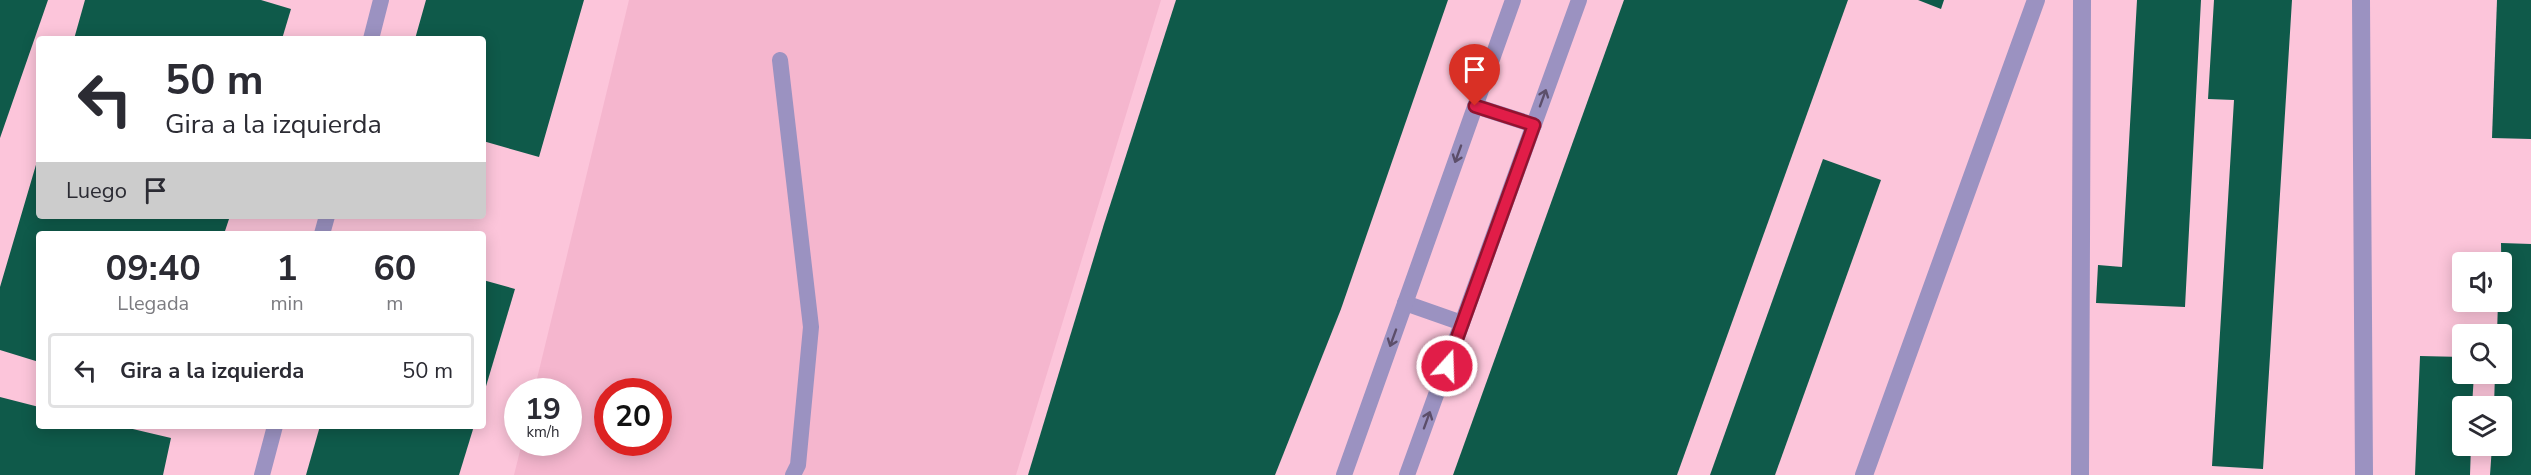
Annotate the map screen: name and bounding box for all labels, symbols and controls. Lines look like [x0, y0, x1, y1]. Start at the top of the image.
pin [1449, 44, 1500, 106]
text: 50 m [165, 52, 264, 109]
icon: arrive [1458, 53, 1491, 86]
icon: left [66, 60, 144, 138]
one-way arrow [1539, 90, 1550, 108]
text: Gira a la izquierda [165, 106, 382, 143]
one-way arrow [1452, 144, 1463, 163]
icon: arrive [139, 174, 172, 207]
text: Luego [66, 176, 127, 206]
text: 09:40 [106, 244, 201, 293]
text: 1 [276, 244, 298, 293]
text: 60 [373, 244, 416, 293]
map controls [2452, 252, 2512, 456]
button: sound [2452, 252, 2512, 312]
text: Llegada [117, 290, 189, 317]
text: min [270, 290, 304, 317]
text: m [386, 290, 403, 317]
button: search [2452, 324, 2512, 384]
one-way arrow [1386, 328, 1397, 347]
position arrow [1415, 334, 1479, 398]
icon: left [69, 354, 102, 387]
text: Gira a la izquierda [120, 356, 304, 386]
text: 50 m [402, 356, 453, 386]
speed limit sign: 20 [594, 378, 672, 456]
text: 19 [525, 389, 561, 430]
button: layers [2452, 396, 2512, 456]
one-way arrow [1422, 411, 1433, 430]
text: km/h [526, 422, 560, 442]

